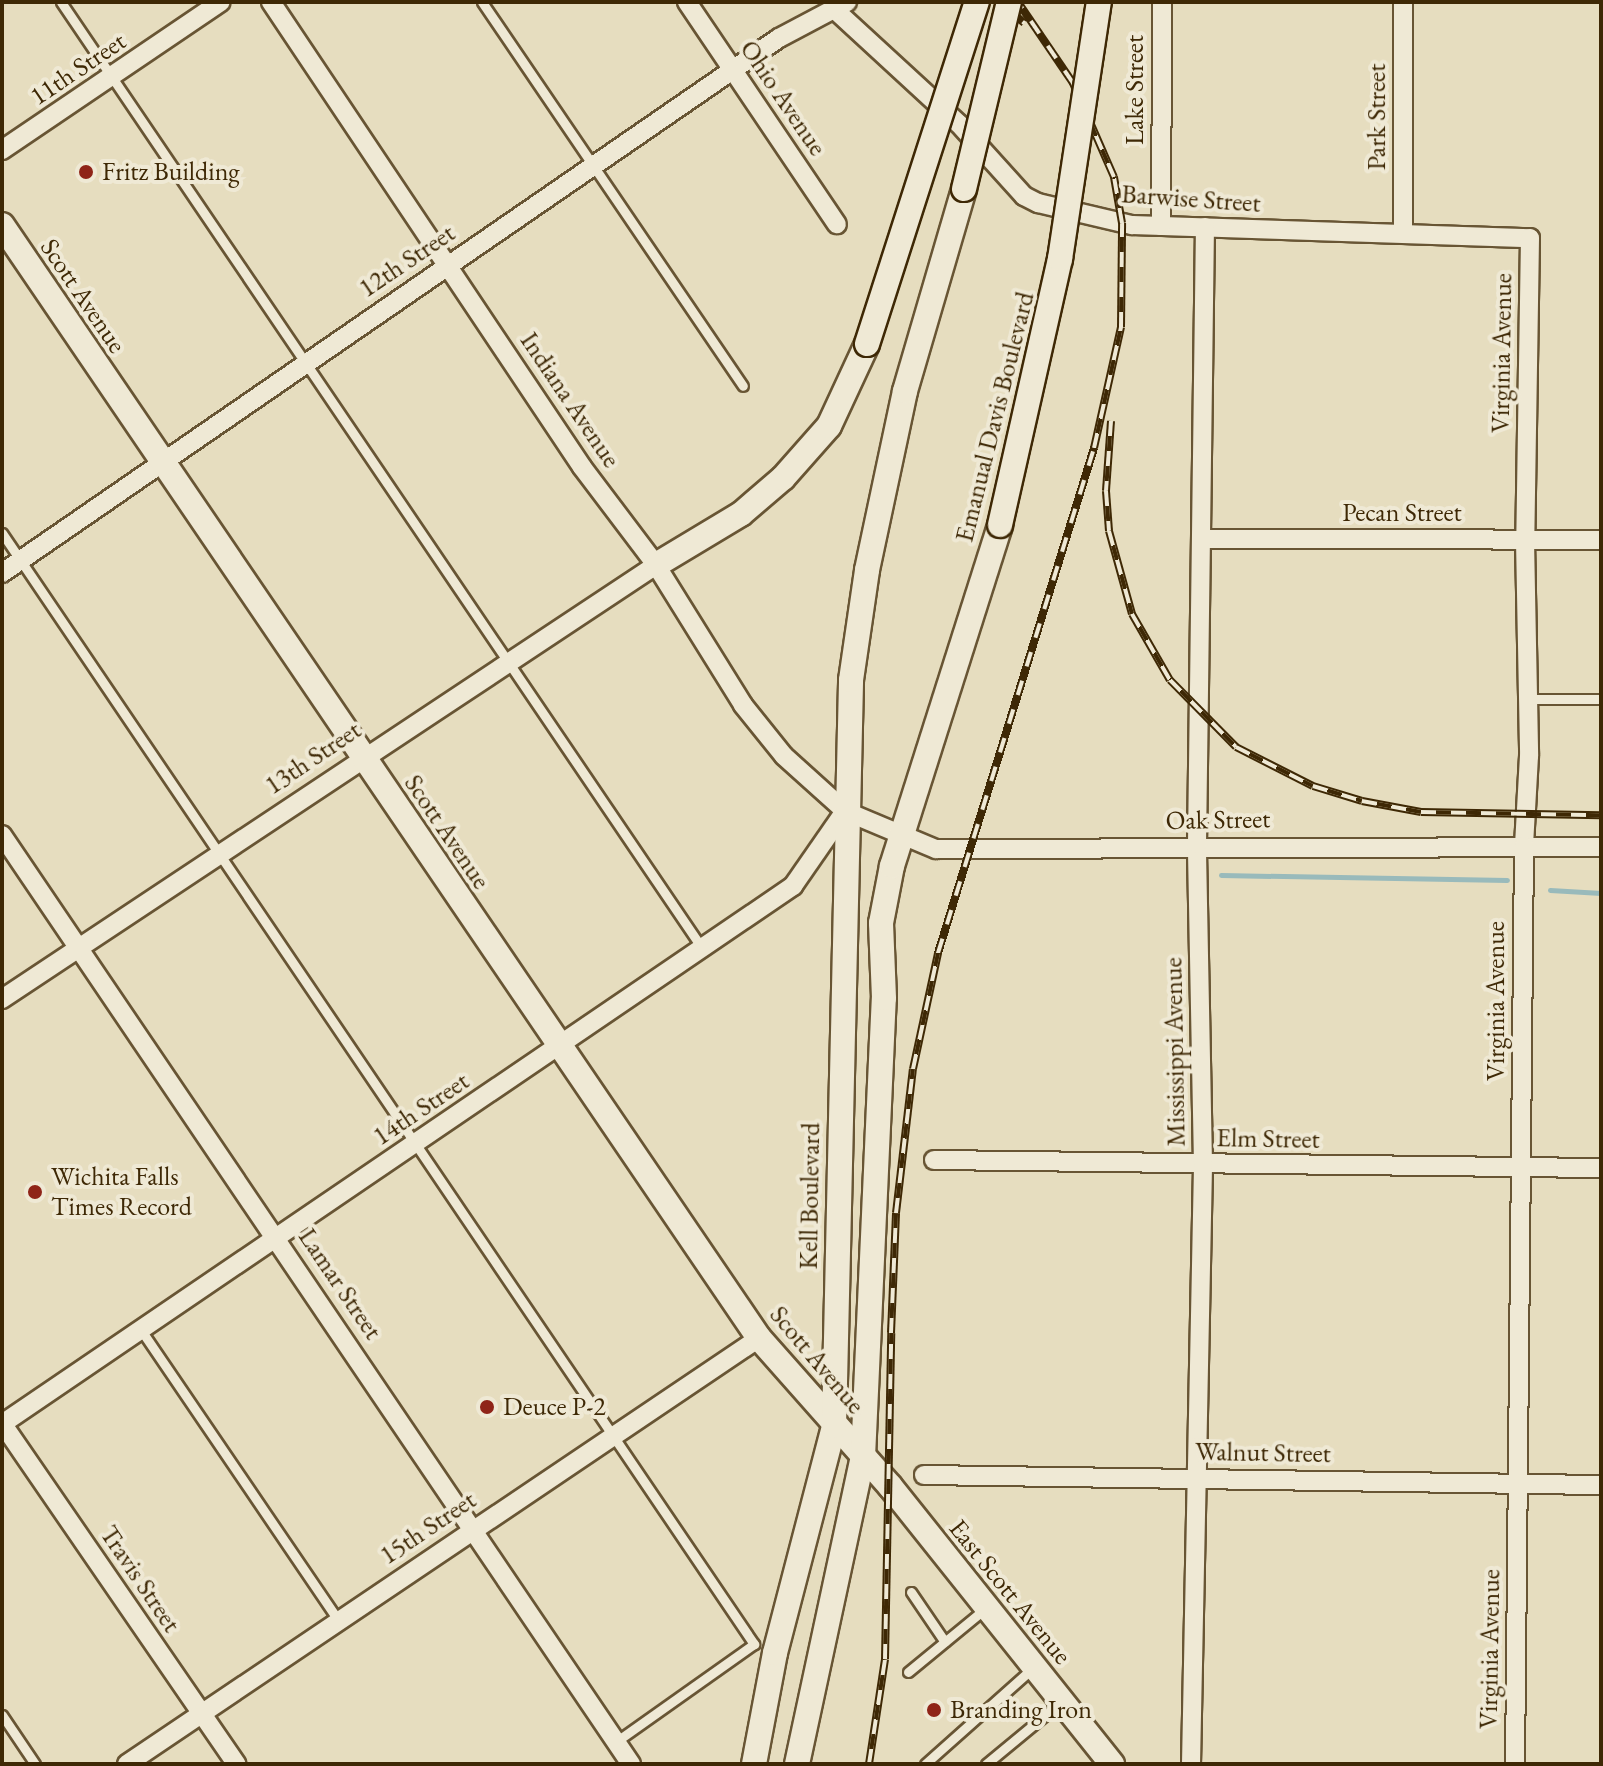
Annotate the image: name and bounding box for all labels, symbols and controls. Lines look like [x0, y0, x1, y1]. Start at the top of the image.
street label: 11th Street [24, 26, 132, 112]
street label: Ohio Avenue [733, 34, 833, 162]
street label: Lake Street [1119, 35, 1151, 145]
street label: Park Street [1361, 64, 1393, 170]
place label: Fritz Building [102, 156, 240, 188]
marker: Fritz Building [77, 163, 95, 181]
street label: Barwise Street [1120, 179, 1262, 219]
street label: 12th Street [353, 218, 461, 304]
street label: Scott Avenue [33, 233, 133, 359]
street label: Virginia Avenue [1485, 273, 1519, 433]
street label: Emanual Davis Boulevard [949, 289, 1041, 545]
street label: Indiana Avenue [513, 326, 627, 474]
street label: Pecan Street [1342, 497, 1462, 529]
street label: 13th Street [259, 715, 367, 801]
street label: Scott Avenue [397, 769, 497, 895]
street label: Oak Street [1165, 803, 1271, 837]
street label: Virginia Avenue [1480, 921, 1512, 1081]
street label: Mississippi Avenue [1158, 957, 1192, 1147]
street label: 14th Street [367, 1066, 475, 1152]
street label: Kell Boulevard [793, 1122, 827, 1270]
street label: Elm Street [1216, 1122, 1320, 1156]
place label: Wichita Falls Times Record [51, 1161, 192, 1222]
marker: Wichita Falls Times Record [26, 1183, 44, 1201]
street label: Lamar Street [292, 1223, 388, 1345]
street label: Scott Avenue [763, 1300, 871, 1420]
place label: Deuce P-2 [503, 1391, 606, 1423]
marker: Deuce P-2 [478, 1398, 496, 1416]
street label: Walnut Street [1195, 1436, 1331, 1470]
street label: 15th Street [374, 1485, 482, 1571]
street label: East Scott Avenue [942, 1513, 1078, 1671]
street label: Travis Street [93, 1520, 187, 1638]
street label: Virginia Avenue [1473, 1569, 1507, 1729]
place label: Branding Iron [950, 1694, 1092, 1726]
marker: Branding Iron [925, 1701, 943, 1719]

